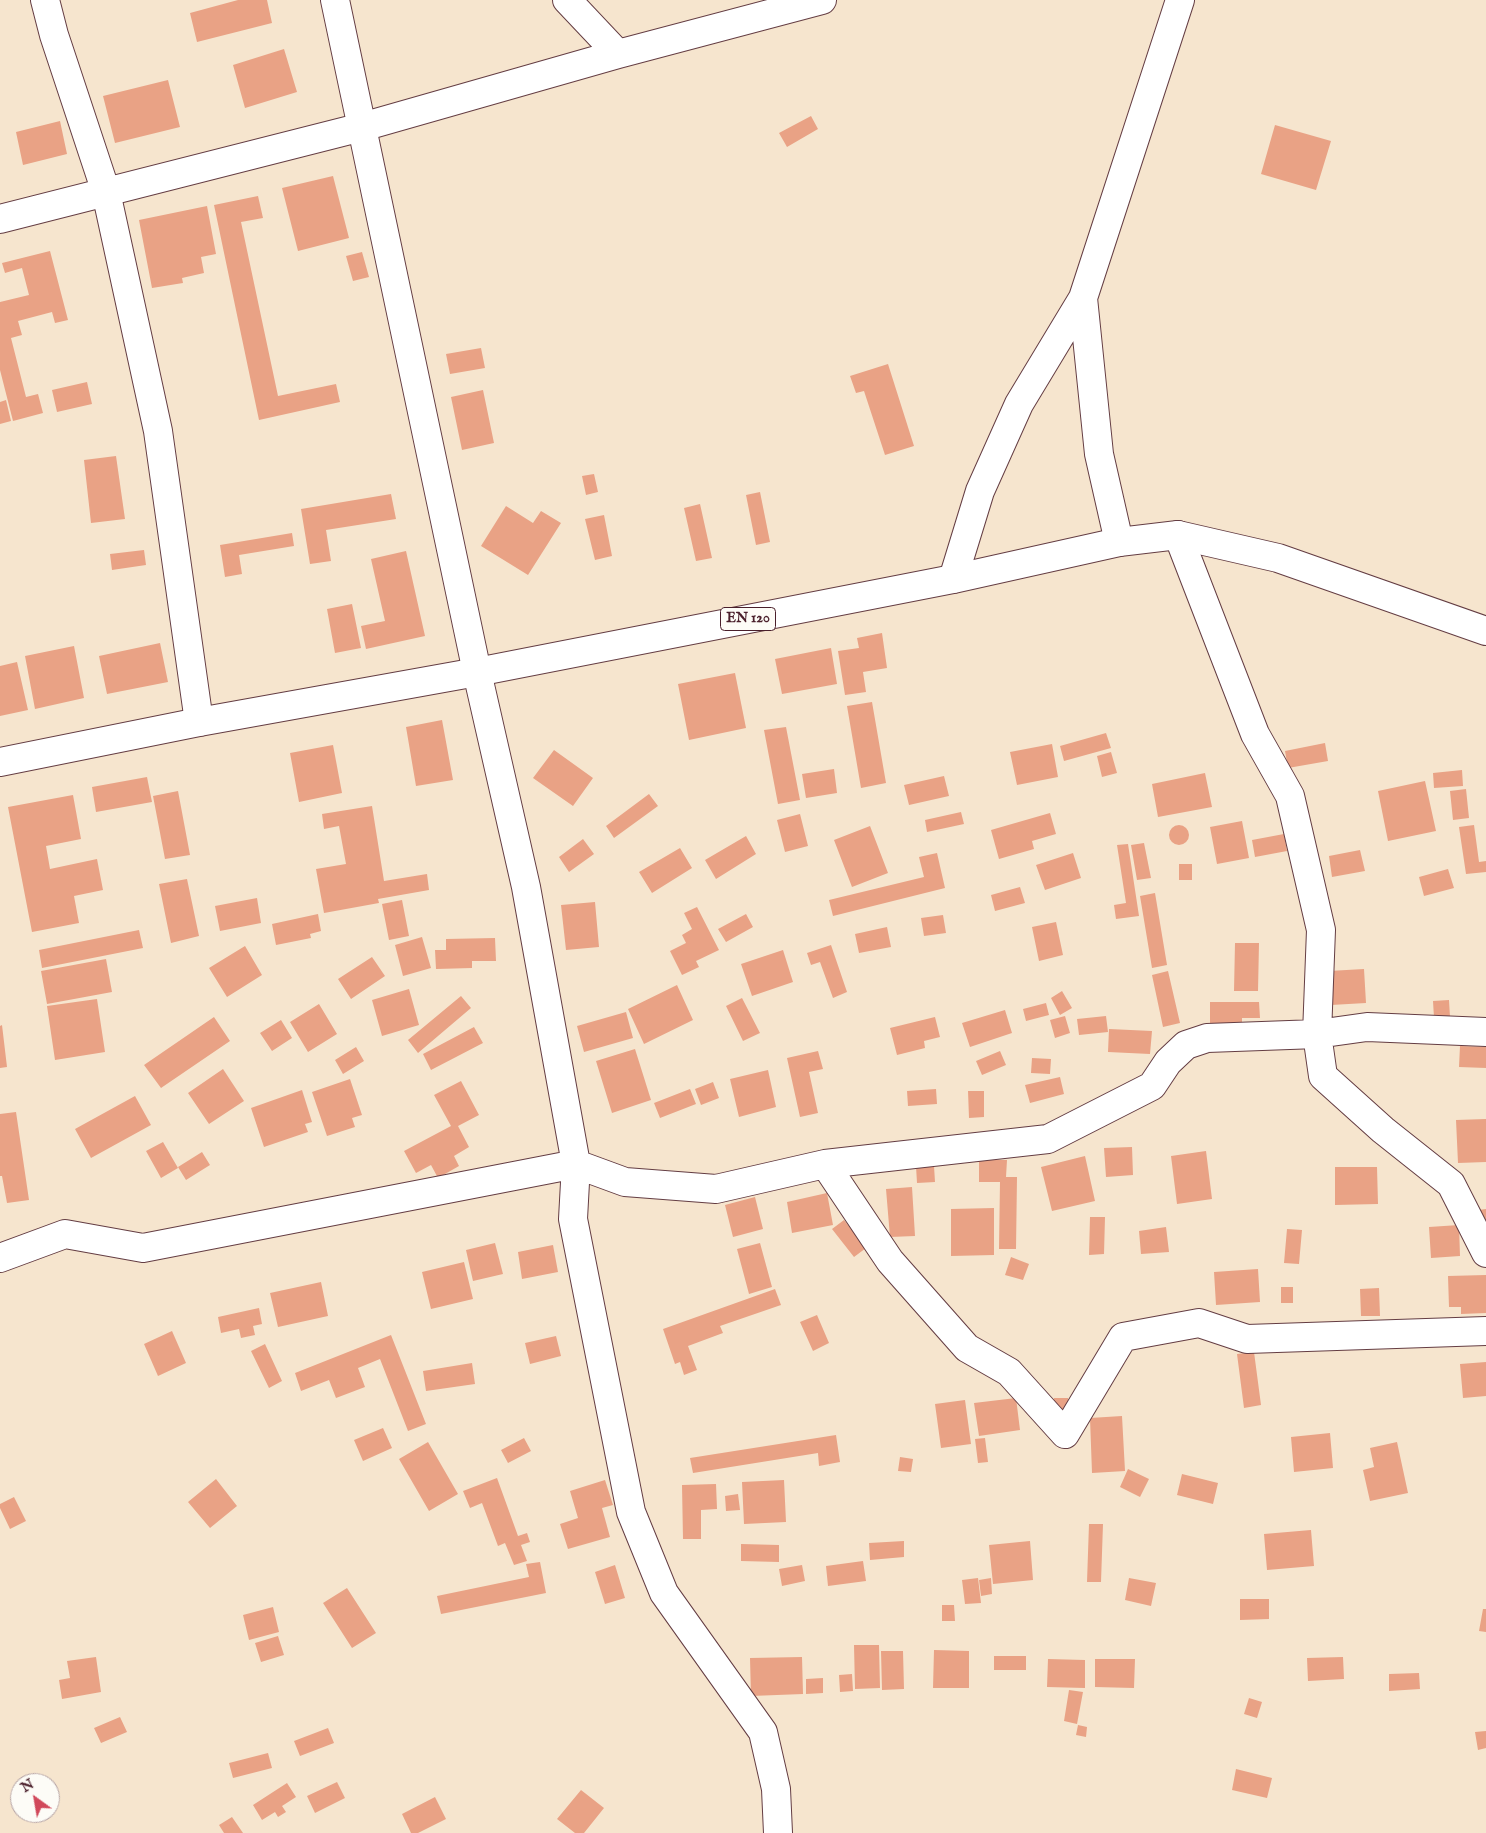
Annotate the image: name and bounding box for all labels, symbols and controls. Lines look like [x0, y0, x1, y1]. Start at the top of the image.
road number: EN 120 [720, 608, 776, 630]
north arrow [10, 1773, 60, 1823]
text: N [18, 1775, 37, 1797]

